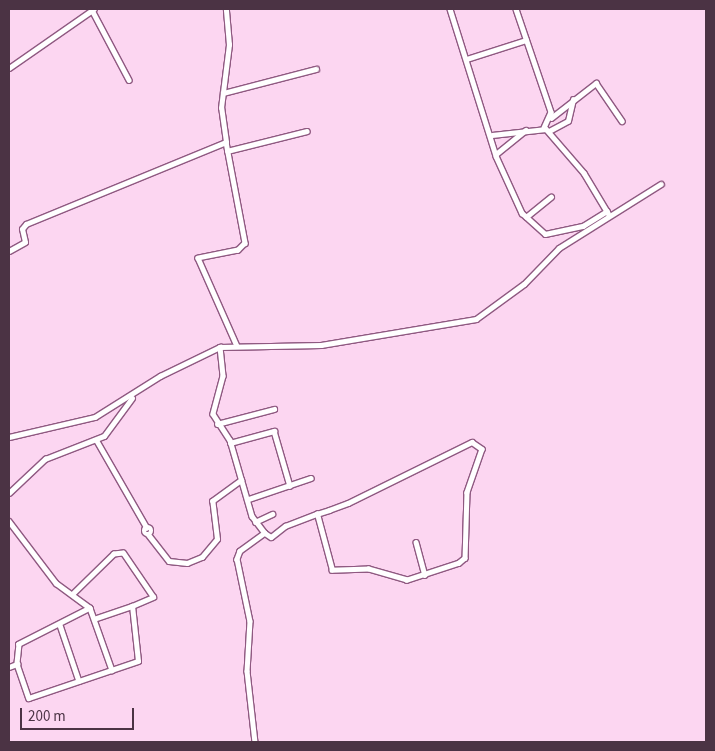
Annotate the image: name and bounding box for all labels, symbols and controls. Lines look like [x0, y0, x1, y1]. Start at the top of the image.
scale bar [22, 698, 136, 730]
text: 200 m [28, 706, 66, 727]

